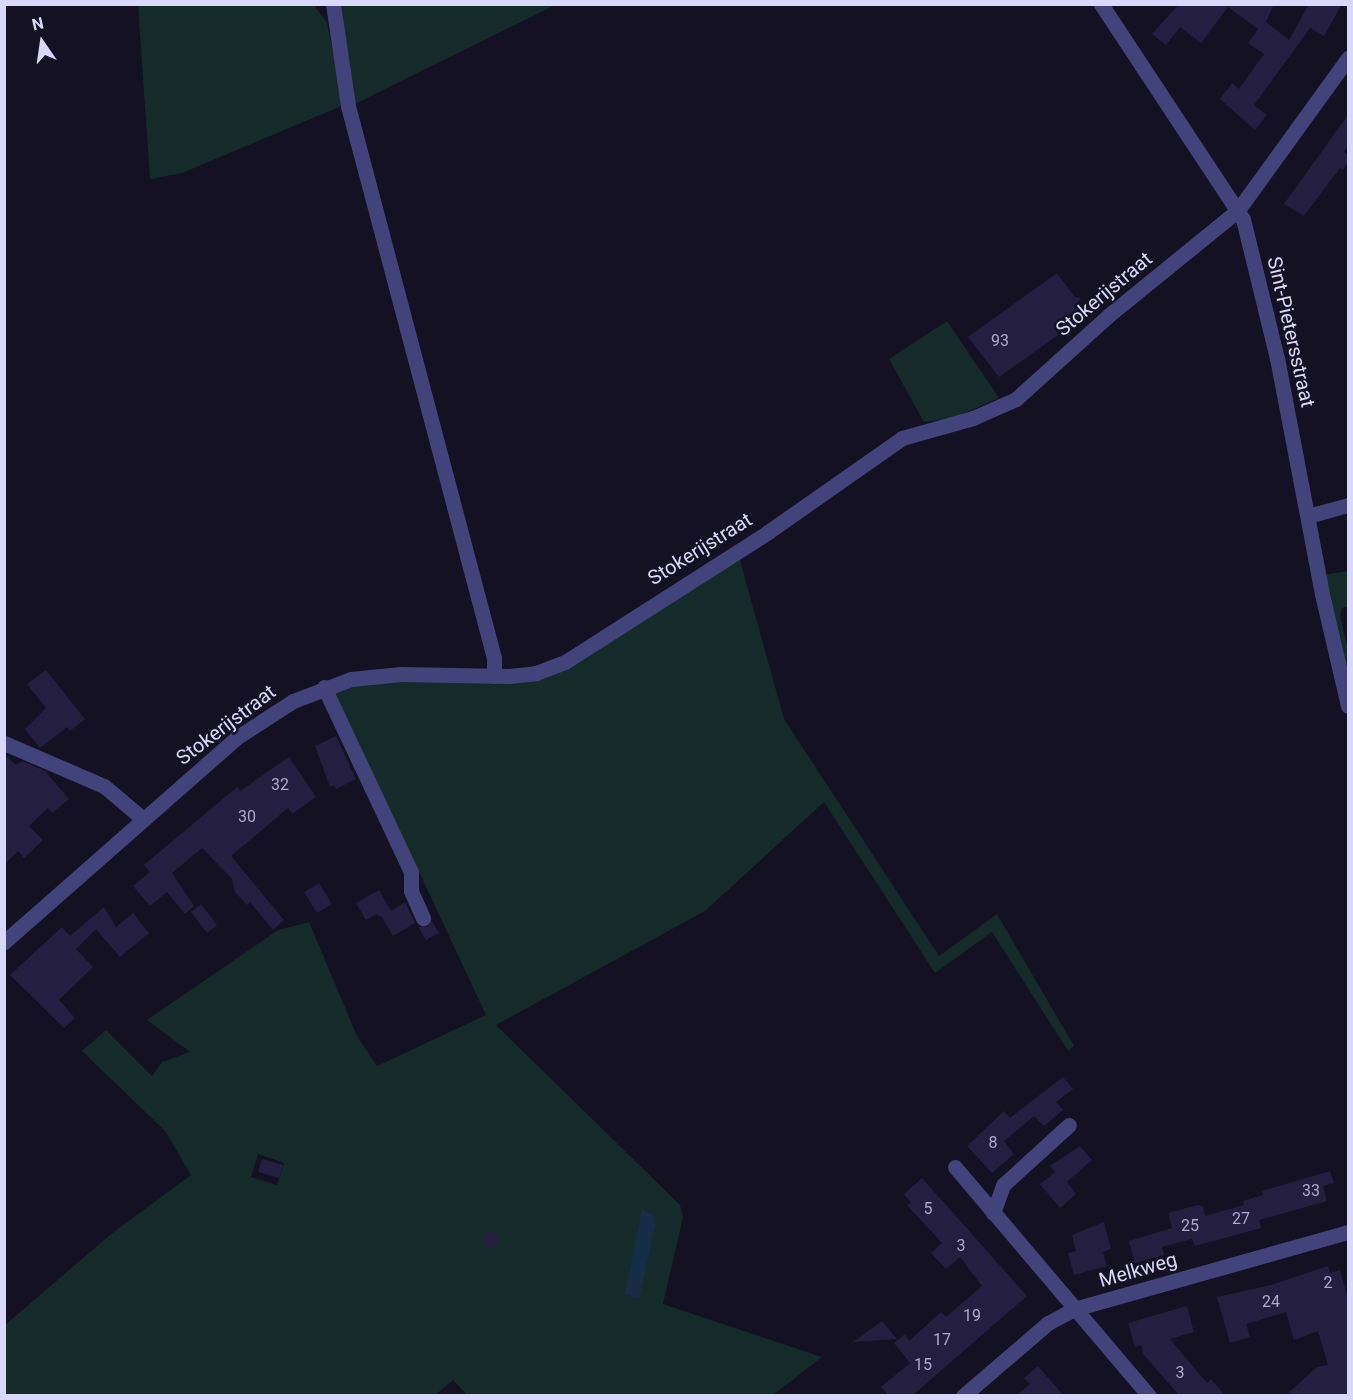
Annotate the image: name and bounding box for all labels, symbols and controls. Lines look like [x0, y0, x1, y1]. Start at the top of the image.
north arrow [12, 12, 72, 72]
text: N [30, 13, 45, 35]
street label: Stokerijstraat [1051, 247, 1157, 341]
street label: Sint-Pietersstraat [1262, 254, 1320, 410]
house number: 93 [991, 331, 1009, 351]
street label: Stokerijstraat [644, 508, 756, 590]
street label: Stokerijstraat [172, 680, 280, 770]
house number: 32 [271, 775, 289, 795]
house number: 30 [238, 807, 256, 827]
house number: 8 [989, 1133, 997, 1153]
house number: 33 [1302, 1181, 1320, 1201]
house number: 5 [924, 1199, 932, 1219]
house number: 27 [1232, 1209, 1250, 1229]
house number: 25 [1181, 1216, 1199, 1236]
house number: 3 [957, 1236, 965, 1256]
street label: Melkweg [1096, 1247, 1180, 1293]
house number: 2 [1324, 1273, 1332, 1293]
house number: 24 [1262, 1292, 1280, 1312]
house number: 19 [963, 1306, 981, 1326]
house number: 17 [933, 1330, 951, 1350]
house number: 15 [914, 1355, 932, 1375]
house number: 3 [1176, 1363, 1184, 1383]

